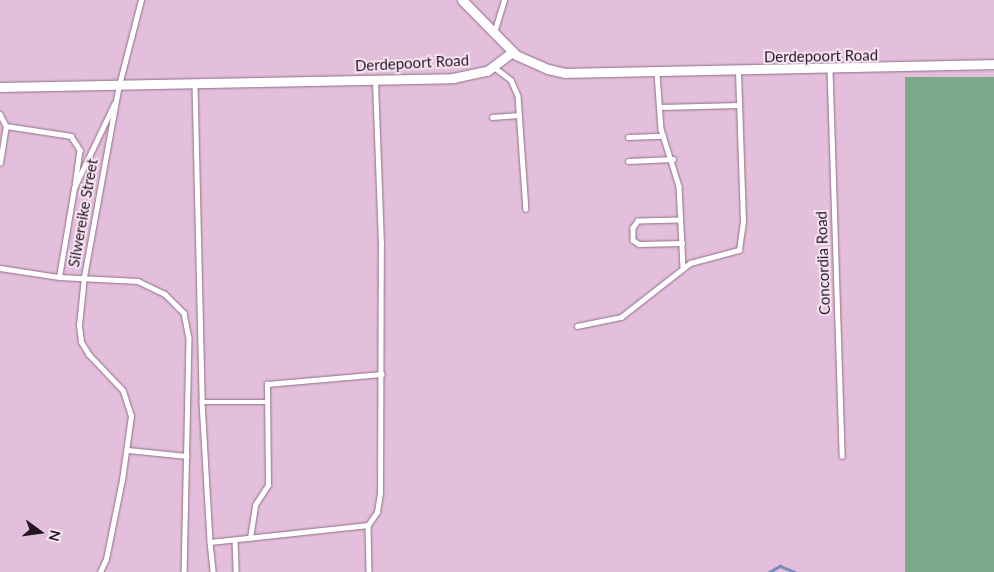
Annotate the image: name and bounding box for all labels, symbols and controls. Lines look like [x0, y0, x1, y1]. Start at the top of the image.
street label: Derdepoort Road [764, 46, 878, 66]
street label: Derdepoort Road [355, 51, 469, 75]
street label: Silwereike Street [65, 157, 101, 269]
street label: Concordia Road [812, 211, 834, 315]
north arrow [15, 507, 65, 557]
text: N [45, 528, 65, 543]

